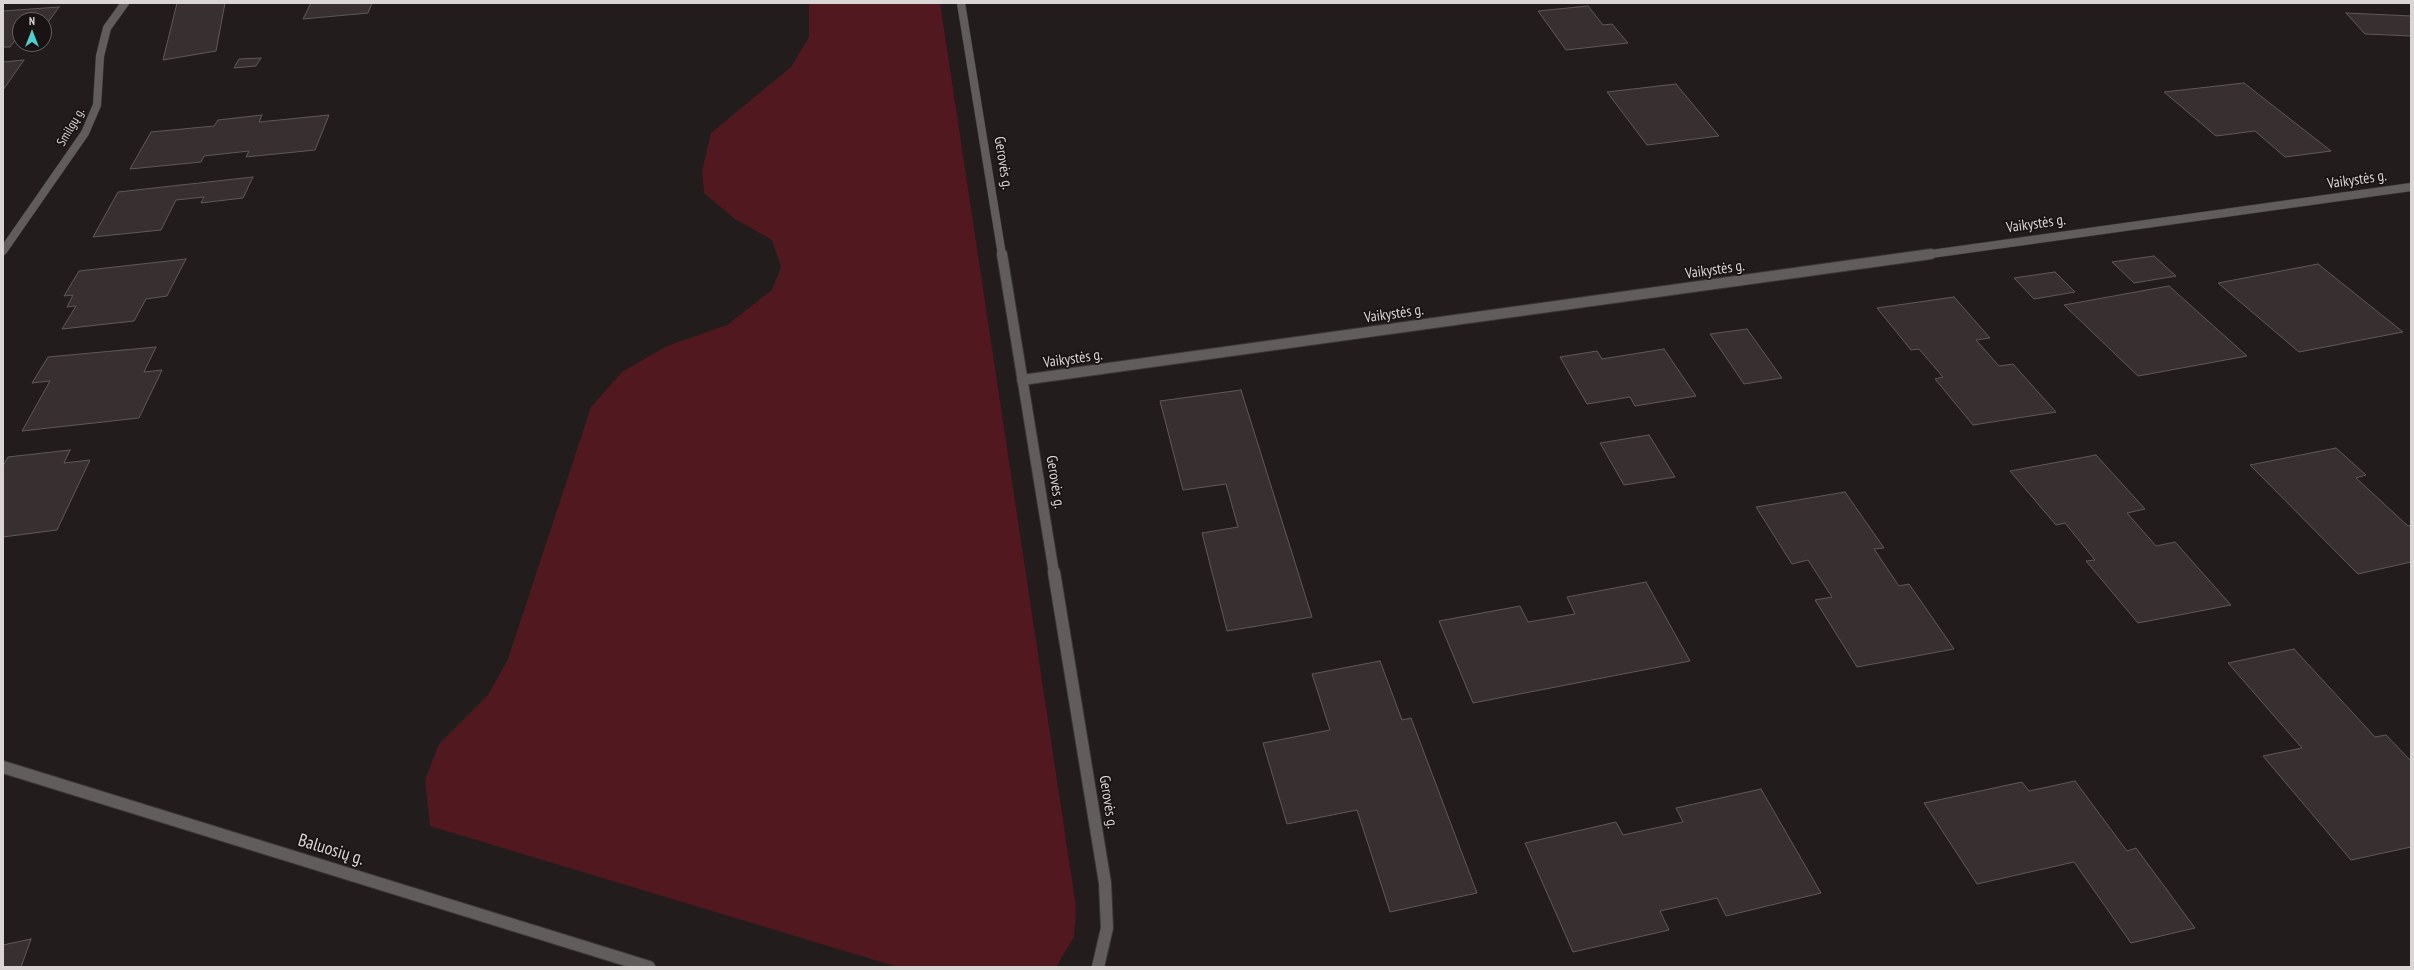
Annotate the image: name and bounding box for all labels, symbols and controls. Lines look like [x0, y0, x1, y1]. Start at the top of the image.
north arrow [12, 12, 52, 52]
text: N [29, 14, 35, 28]
street label: Smilgų g. [54, 105, 88, 149]
street label: Gerovės g. [990, 135, 1016, 191]
street label: Vaikystės g. [2326, 167, 2388, 193]
street label: Vaikystės g. [2005, 211, 2067, 237]
street label: Vaikystės g. [1684, 257, 1746, 283]
street label: Vaikystės g. [1363, 301, 1425, 327]
street label: Vaikystės g. [1042, 346, 1104, 372]
street label: Gerovės g. [1042, 454, 1068, 510]
street label: Gerovės g. [1095, 774, 1121, 830]
street label: Baluosių g. [295, 830, 367, 870]

